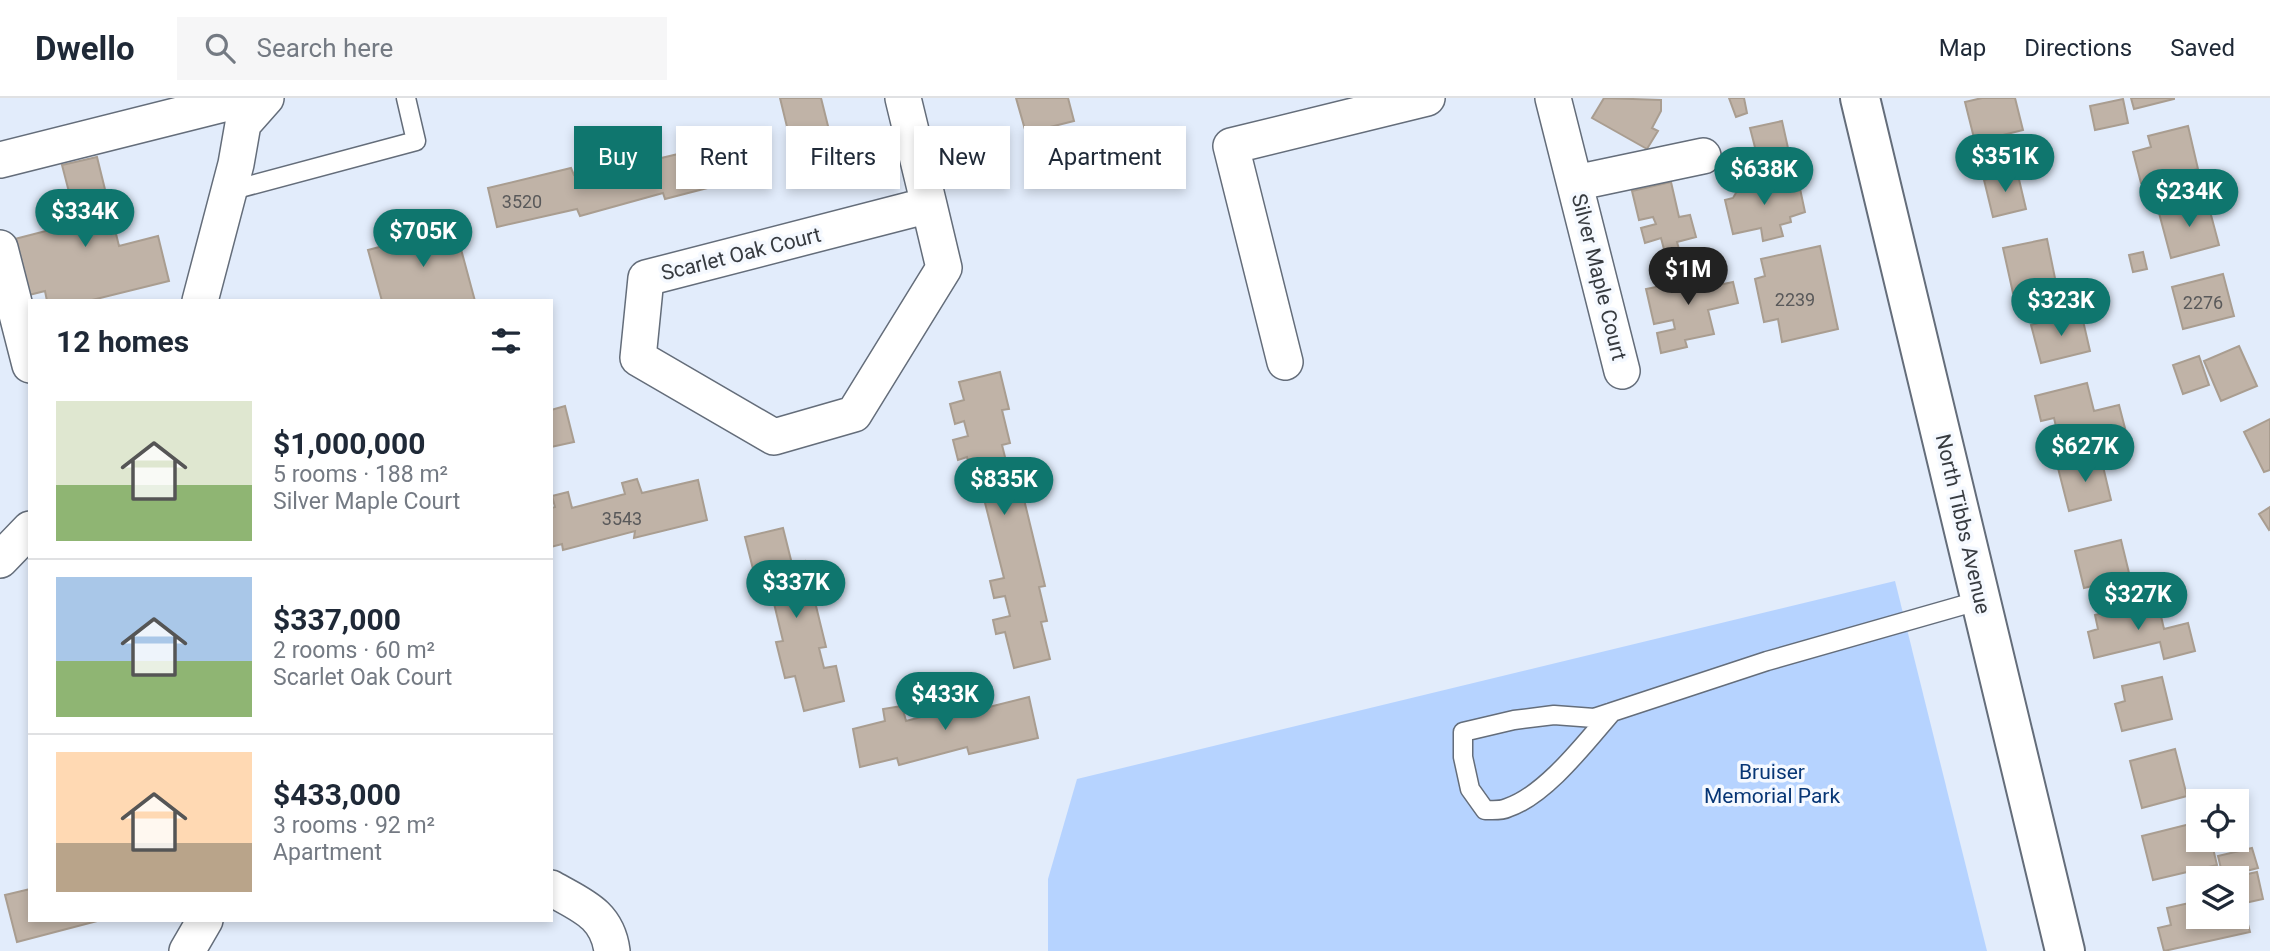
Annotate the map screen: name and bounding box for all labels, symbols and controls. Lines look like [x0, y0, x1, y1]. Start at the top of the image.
search box [177, 17, 667, 80]
text: Dwello [35, 29, 135, 68]
icon: search [201, 29, 239, 67]
text: Search here [257, 33, 393, 63]
text: Map [1939, 34, 1986, 62]
text: Directions [2024, 34, 2132, 62]
text: Saved [2170, 34, 2235, 62]
chip: Buy [574, 126, 662, 189]
chip: Rent [676, 126, 772, 189]
chip: Filters [786, 126, 900, 189]
chip: New [914, 126, 1010, 189]
chip: Apartment [1024, 126, 1186, 189]
pin: $351K [1956, 134, 2054, 194]
text: $351K [1971, 143, 2039, 170]
pin: $638K [1715, 148, 1813, 207]
text: $638K [1730, 156, 1798, 183]
pin: $234K [2140, 170, 2238, 229]
text: $234K [2155, 178, 2223, 205]
pin: $334K [36, 190, 134, 249]
house number: 3520 [502, 191, 542, 212]
street label: Silver Maple Court [1567, 191, 1631, 363]
text: $334K [51, 198, 119, 225]
pin: $705K [374, 209, 472, 269]
text: $705K [389, 218, 457, 245]
street label: Scarlet Oak Court [659, 223, 823, 285]
pin: $1M [1654, 248, 1722, 307]
text: $1M [1665, 256, 1711, 283]
pin: $323K [2012, 278, 2110, 338]
text: $323K [2027, 287, 2095, 314]
house number: 2239 [1775, 289, 1815, 310]
house number: 2276 [2183, 292, 2223, 313]
icon: filters [487, 322, 525, 360]
text: 12 homes [56, 324, 189, 359]
pin: $627K [2036, 424, 2134, 484]
text: $1,000,000 [273, 426, 425, 461]
icon: home [112, 429, 196, 513]
street label: North Tibbs Avenue [1931, 432, 1995, 616]
text: $627K [2051, 433, 2119, 460]
pin: $835K [955, 458, 1053, 517]
text: 5 rooms · 188 m² [273, 461, 448, 488]
text: $835K [970, 466, 1038, 493]
text: Silver Maple Court [273, 488, 460, 515]
house number: 3543 [602, 508, 642, 529]
pin: $337K [747, 560, 845, 620]
text: $337K [762, 569, 830, 596]
pin: $327K [2089, 573, 2187, 632]
text: $327K [2104, 581, 2172, 608]
text: $337,000 [273, 602, 401, 637]
icon: home [112, 605, 196, 689]
text: 2 rooms · 60 m² [273, 637, 435, 664]
text: Scarlet Oak Court [273, 664, 452, 691]
pin: $433K [896, 672, 994, 732]
text: $433K [911, 681, 979, 708]
park label: Bruiser Memorial Park [1704, 760, 1840, 808]
text: $433,000 [273, 777, 401, 812]
icon: home [112, 780, 196, 864]
map controls [2186, 789, 2249, 929]
button: locate [2186, 789, 2249, 852]
text: 3 rooms · 92 m² [273, 812, 435, 839]
text: Apartment [273, 839, 382, 866]
button: layers [2186, 866, 2249, 929]

